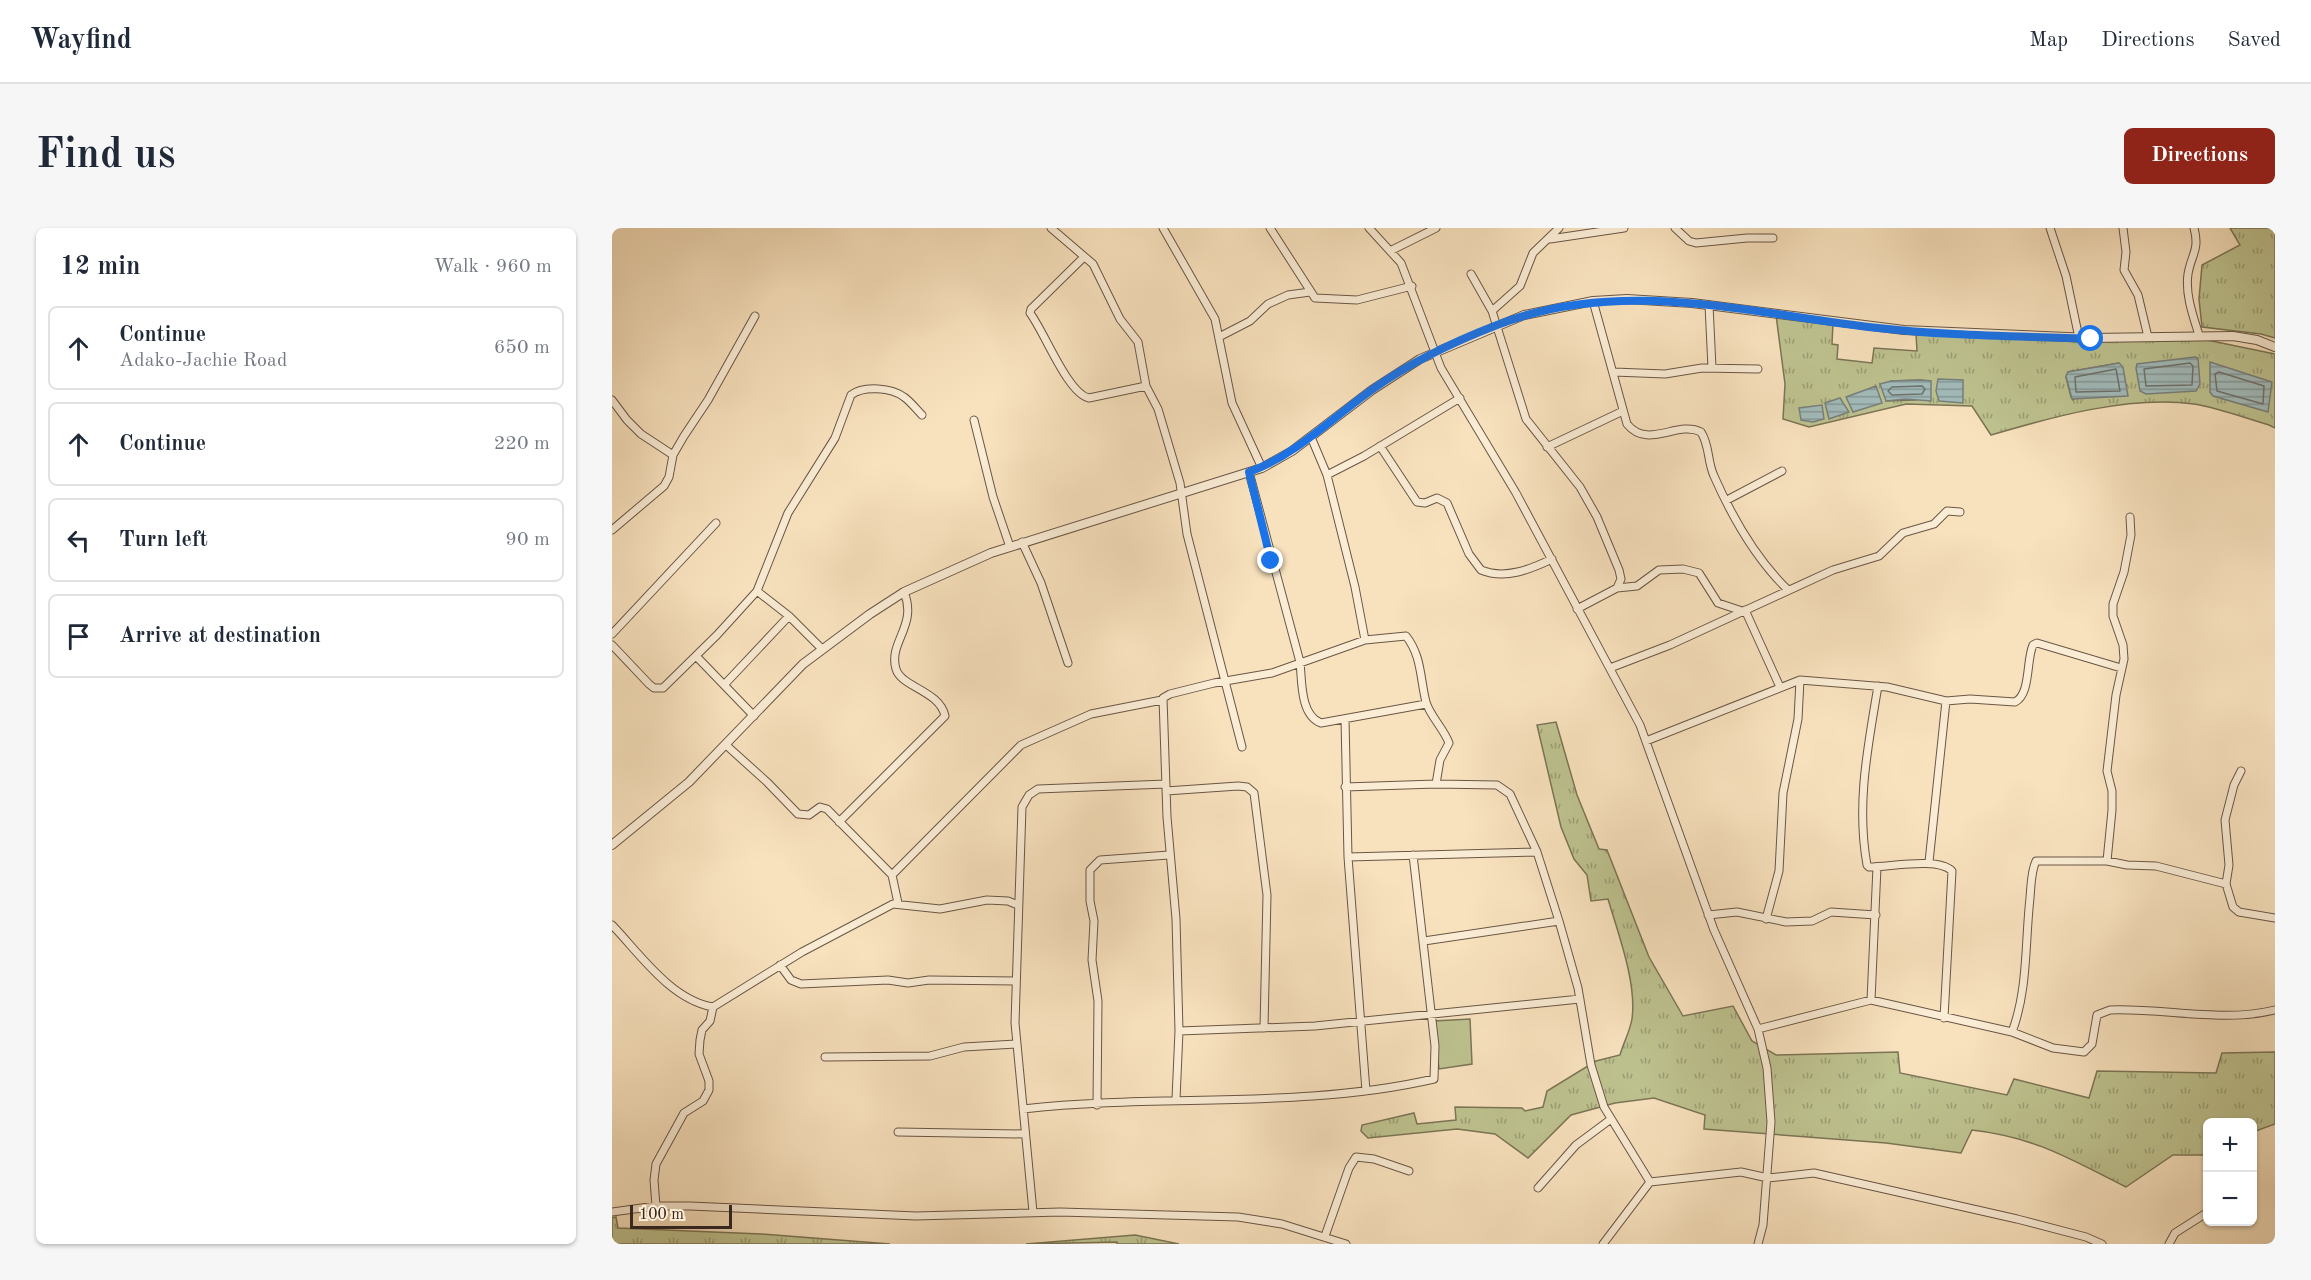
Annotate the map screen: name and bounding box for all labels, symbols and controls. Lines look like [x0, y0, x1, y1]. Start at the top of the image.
text: Wayfind [30, 27, 132, 55]
text: Map [2029, 30, 2068, 51]
text: Directions [2101, 30, 2195, 51]
text: Saved [2228, 30, 2281, 51]
button: Directions [2124, 128, 2275, 184]
text: Find us [36, 135, 175, 177]
text: 12 min [60, 254, 140, 280]
text: Walk · 960 m [433, 257, 552, 277]
text: Continue [119, 324, 206, 346]
route start [2077, 325, 2103, 351]
icon: ahead [62, 332, 95, 365]
text: 650 m [494, 338, 550, 358]
text: Adako-Jachie Road [119, 351, 287, 371]
icon: ahead [62, 428, 95, 461]
text: Continue [119, 433, 206, 455]
text: 220 m [494, 434, 550, 454]
icon: left [62, 524, 95, 557]
text: Turn left [119, 529, 208, 551]
text: 90 m [505, 530, 550, 550]
route end [1257, 547, 1283, 573]
icon: arrive [62, 620, 95, 653]
text: Arrive at destination [119, 625, 321, 647]
map controls [2203, 1118, 2257, 1226]
button: + [2203, 1118, 2257, 1172]
button: − [2203, 1172, 2257, 1226]
scale bar [630, 1202, 732, 1230]
text: 100 m [639, 1207, 684, 1223]

